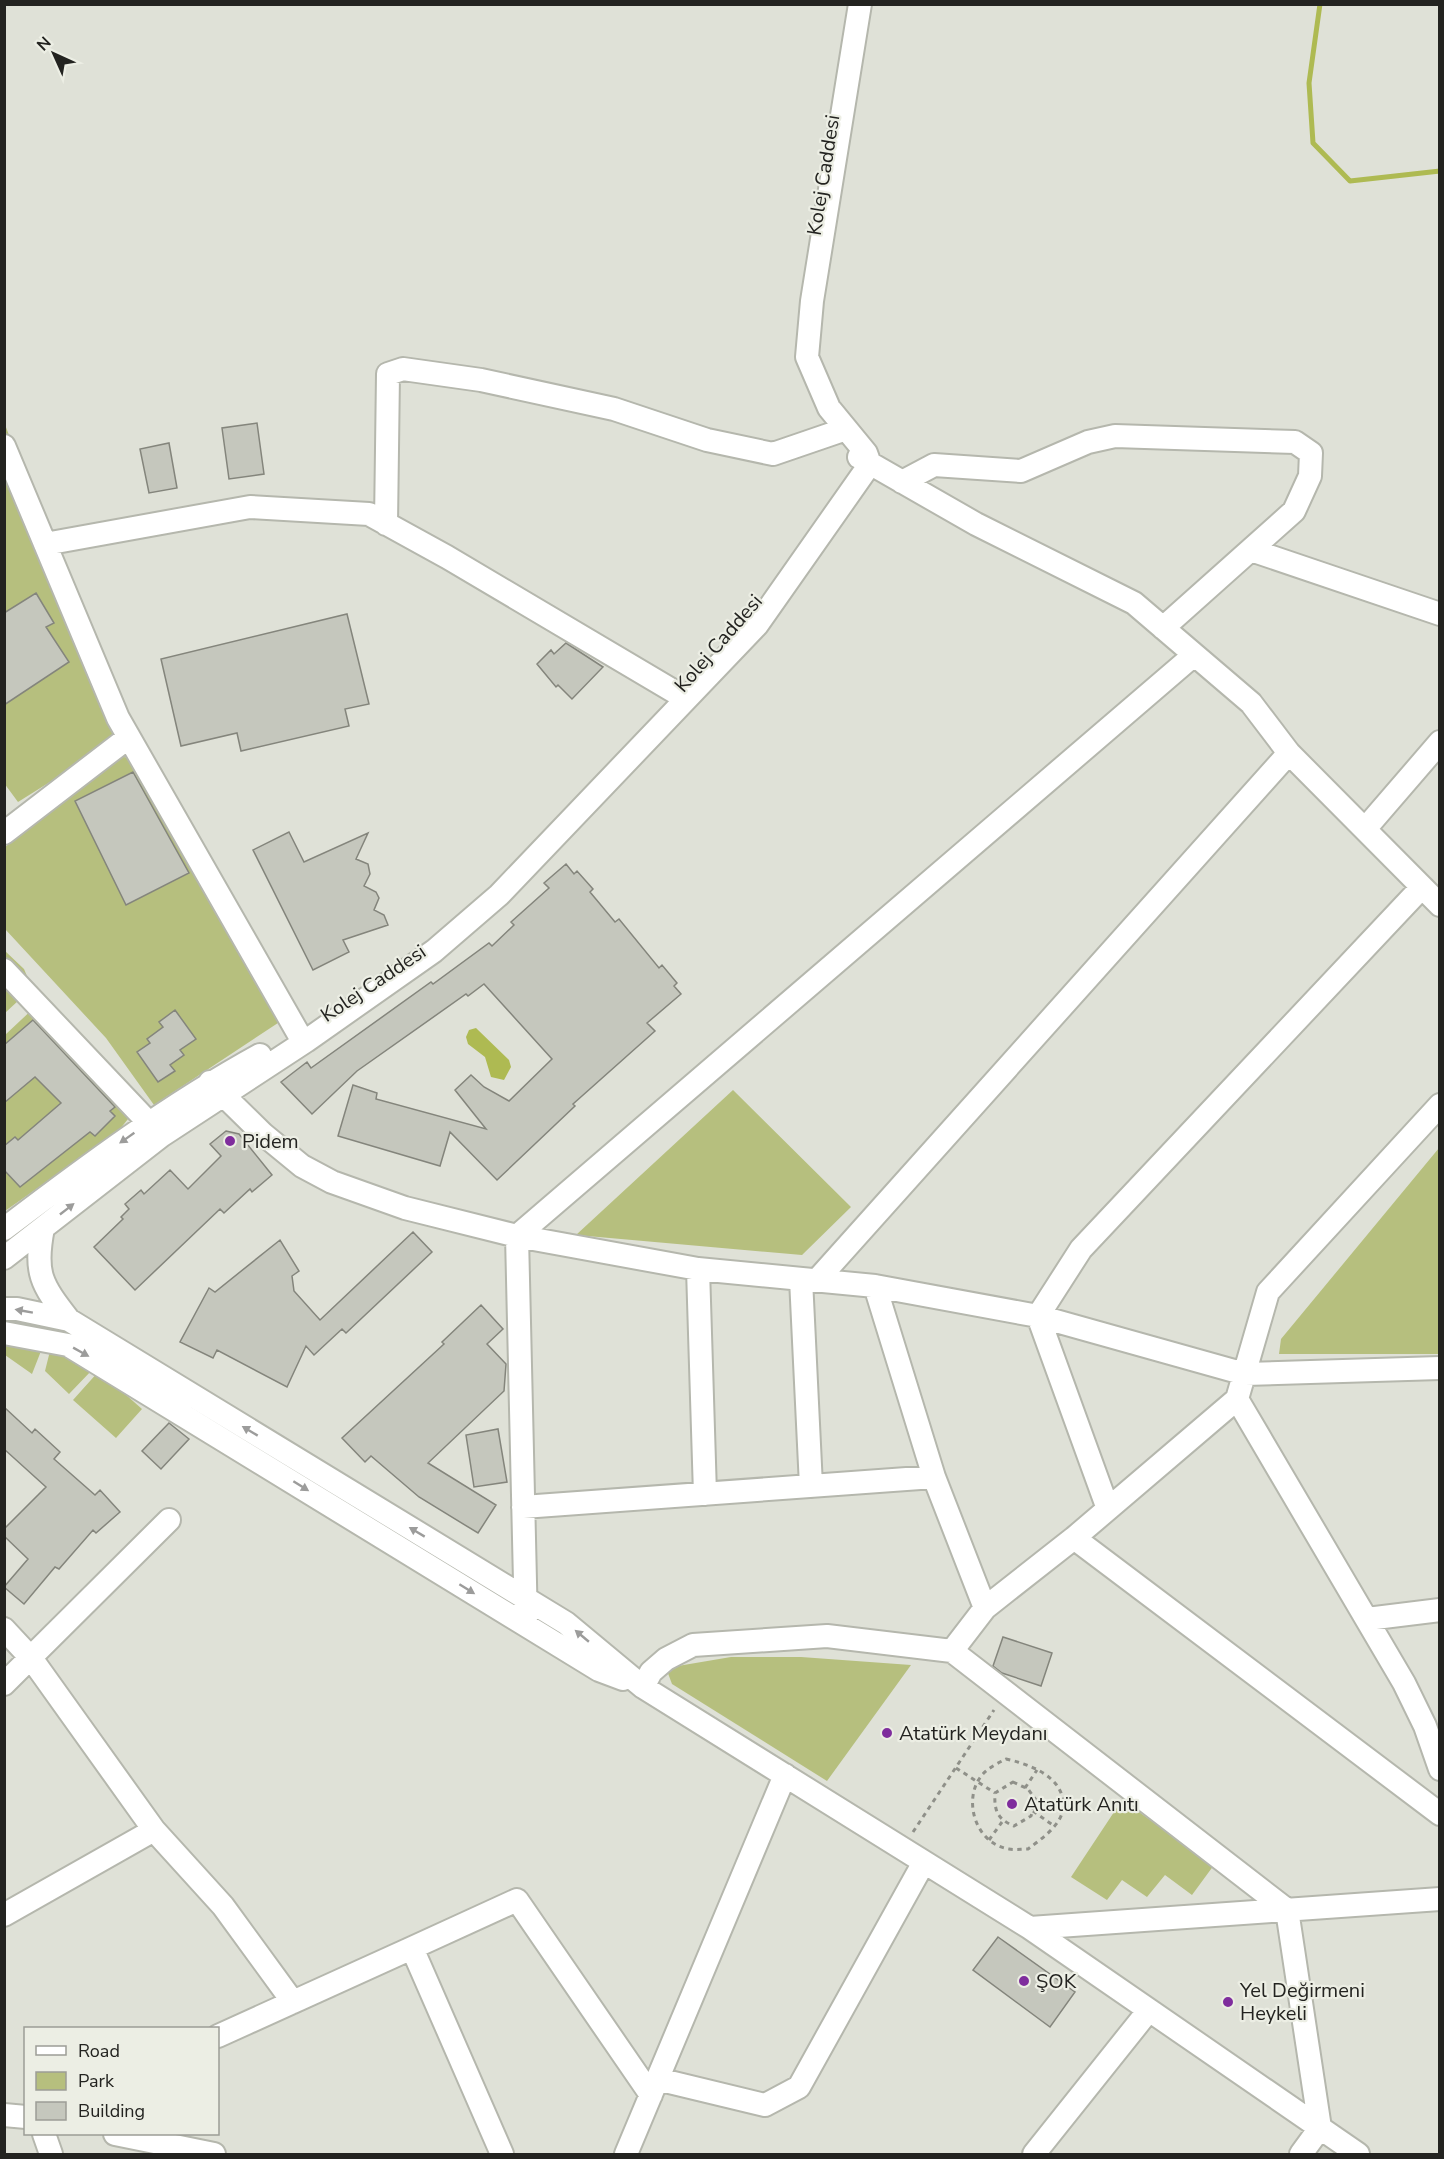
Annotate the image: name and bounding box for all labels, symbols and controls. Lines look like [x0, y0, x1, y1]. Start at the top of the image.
north arrow [24, 24, 84, 84]
text: N [32, 32, 56, 56]
street label: Kolej Caddesi [801, 113, 846, 237]
street label: Kolej Caddesi [668, 589, 768, 698]
street label: Kolej Caddesi [315, 938, 431, 1029]
place label: Pidem [242, 1128, 299, 1155]
one-way arrow [119, 1132, 135, 1144]
marker: Pidem [223, 1134, 237, 1148]
one-way arrow [59, 1203, 75, 1216]
one-way arrow [15, 1306, 34, 1315]
one-way arrow [73, 1347, 90, 1357]
one-way arrow [242, 1425, 258, 1436]
one-way arrow [293, 1481, 309, 1492]
one-way arrow [409, 1526, 425, 1537]
one-way arrow [459, 1583, 475, 1594]
one-way arrow [575, 1630, 590, 1643]
place label: Atatürk Meydanı [899, 1720, 1047, 1747]
marker: Atatürk Meydanı [880, 1726, 894, 1740]
place label: Atatürk Anıtı [1024, 1791, 1139, 1818]
marker: Atatürk Anıtı [1005, 1797, 1019, 1811]
place label: ŞOK [1036, 1968, 1077, 1995]
marker: ŞOK [1017, 1974, 1031, 1988]
place label: Yel Değirmeni Heykeli [1239, 1977, 1365, 2027]
marker: Yel Değirmeni Heykeli [1221, 1995, 1235, 2009]
legend [24, 2027, 219, 2135]
text: Road [78, 2039, 120, 2063]
text: Park [78, 2069, 115, 2093]
text: Building [78, 2099, 145, 2123]

